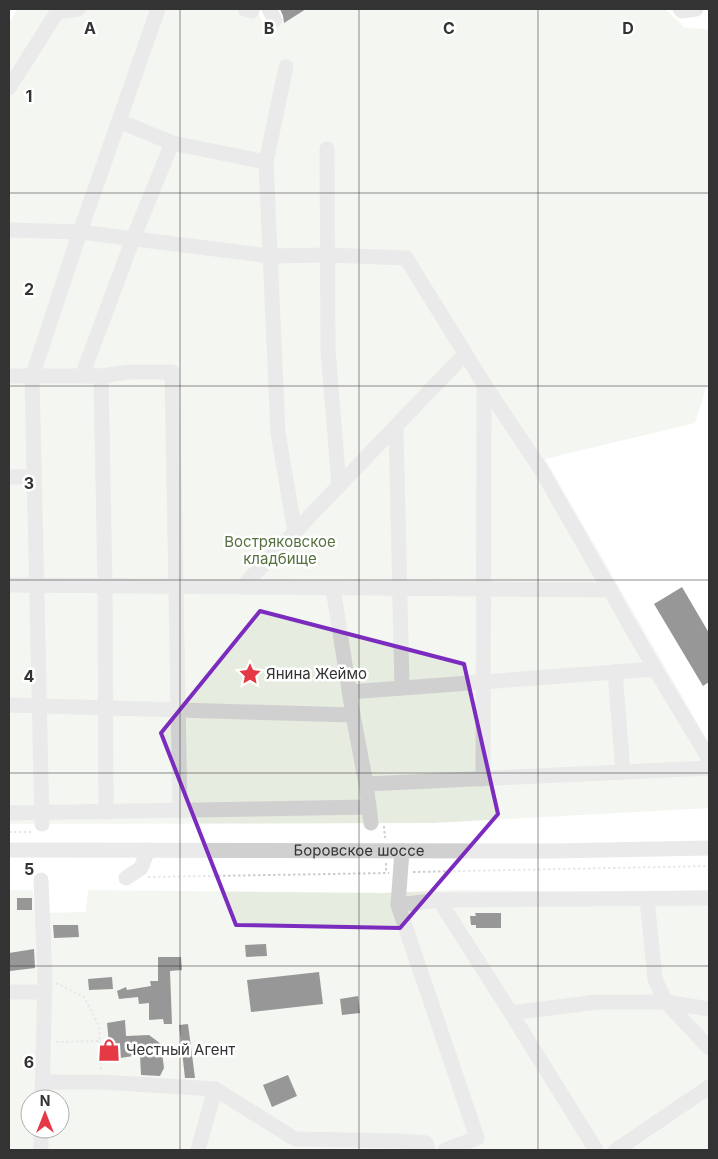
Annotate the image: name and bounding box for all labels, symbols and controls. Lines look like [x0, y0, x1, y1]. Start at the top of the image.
text: A [84, 18, 96, 38]
text: B [264, 18, 274, 38]
text: C [443, 18, 455, 38]
text: D [622, 18, 634, 38]
text: 1 [26, 86, 32, 106]
text: 2 [24, 279, 34, 299]
text: 3 [24, 473, 34, 493]
park label: Востряковское кладбище [224, 532, 336, 568]
place icon: Янина Жеймо [237, 661, 263, 687]
place label: Янина Жеймо [266, 664, 367, 683]
text: 4 [24, 666, 35, 686]
street label: Боровское шоссе [293, 841, 425, 860]
text: 5 [24, 859, 34, 879]
shop icon: Честный Агент [96, 1037, 122, 1063]
place label: Честный Агент [126, 1040, 235, 1059]
text: 6 [24, 1052, 34, 1072]
north arrow [20, 1089, 70, 1139]
text: N [40, 1092, 50, 1109]

